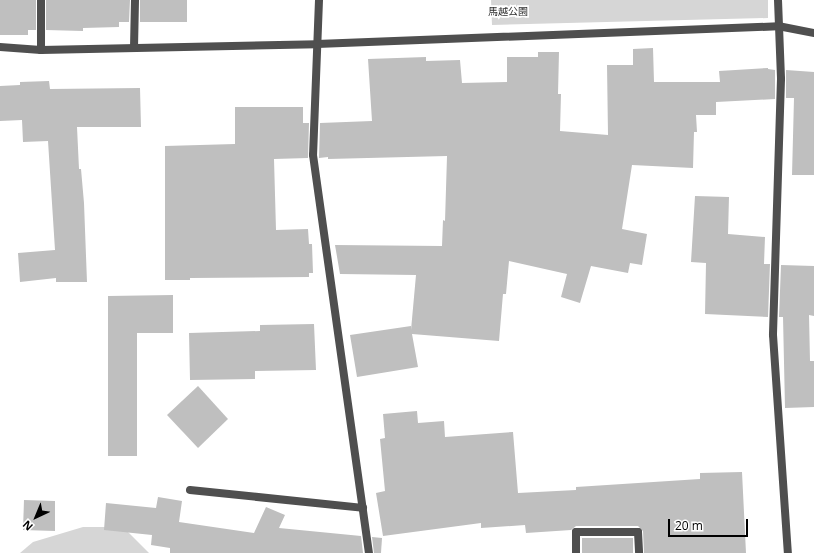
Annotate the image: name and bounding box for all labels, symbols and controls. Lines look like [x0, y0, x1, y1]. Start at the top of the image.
park label: 馬越公園 [488, 6, 528, 18]
north arrow [16, 497, 56, 537]
scale bar [670, 511, 750, 537]
text: N [19, 517, 36, 535]
text: 20 m [675, 517, 703, 534]

